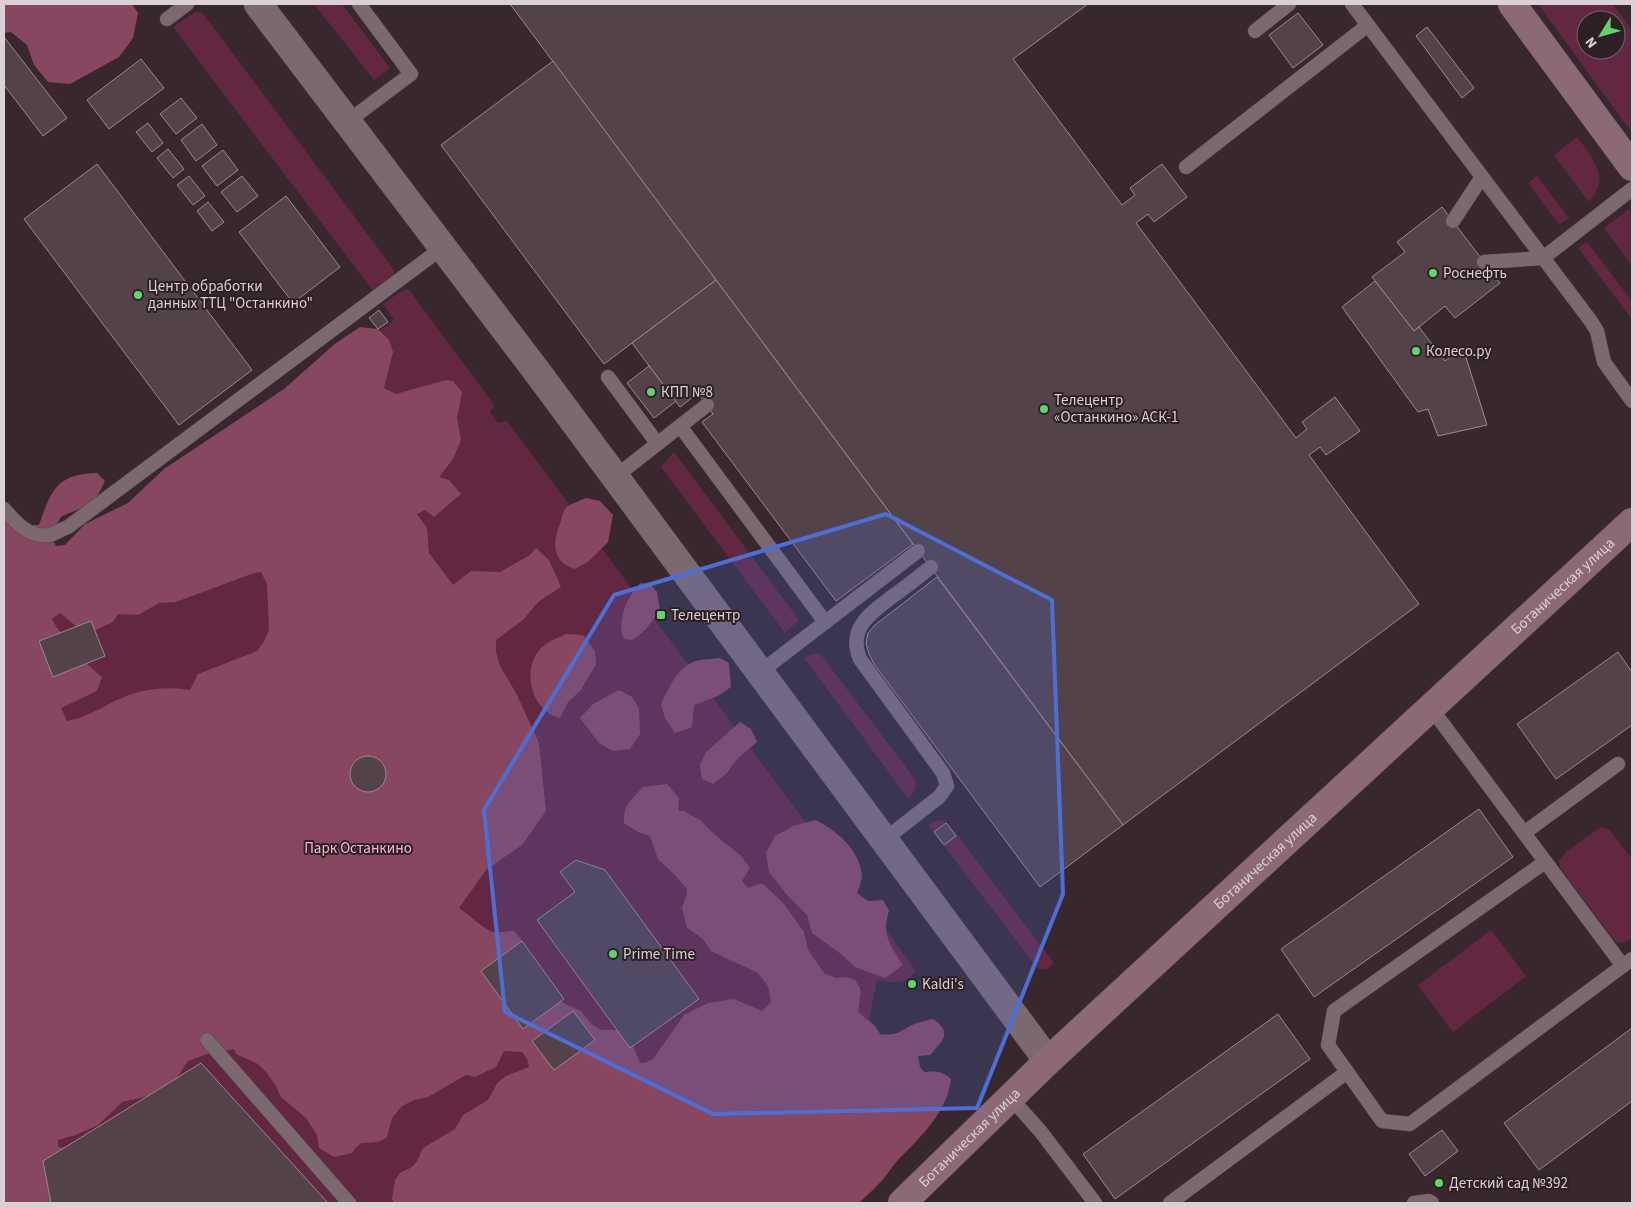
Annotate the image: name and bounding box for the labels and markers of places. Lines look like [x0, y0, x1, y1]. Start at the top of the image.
place label: Роснефть [1443, 263, 1507, 284]
marker: Роснефть [1427, 267, 1439, 279]
place label: Центр обработки данных ТТЦ "Останкино" [148, 276, 313, 314]
marker: Центр обработки данных ТТЦ "Останкино" [132, 289, 144, 301]
place label: Колесо.ру [1426, 341, 1492, 362]
marker: Колесо.ру [1410, 345, 1422, 357]
place label: КПП №8 [661, 382, 713, 403]
marker: КПП №8 [645, 386, 657, 398]
place label: Телецентр «Останкино» АСК-1 [1054, 390, 1179, 428]
marker: Телецентр «Останкино» АСК-1 [1038, 403, 1050, 415]
place label: Телецентр [671, 605, 740, 626]
marker: Телецентр [655, 609, 667, 621]
place label: Prime Time [623, 944, 695, 965]
marker: Prime Time [607, 948, 619, 960]
place label: Kaldi's [922, 974, 964, 995]
marker: Kaldi's [906, 978, 918, 990]
place label: Детский сад №392 [1449, 1173, 1568, 1194]
marker: Детский сад №392 [1433, 1177, 1445, 1189]

